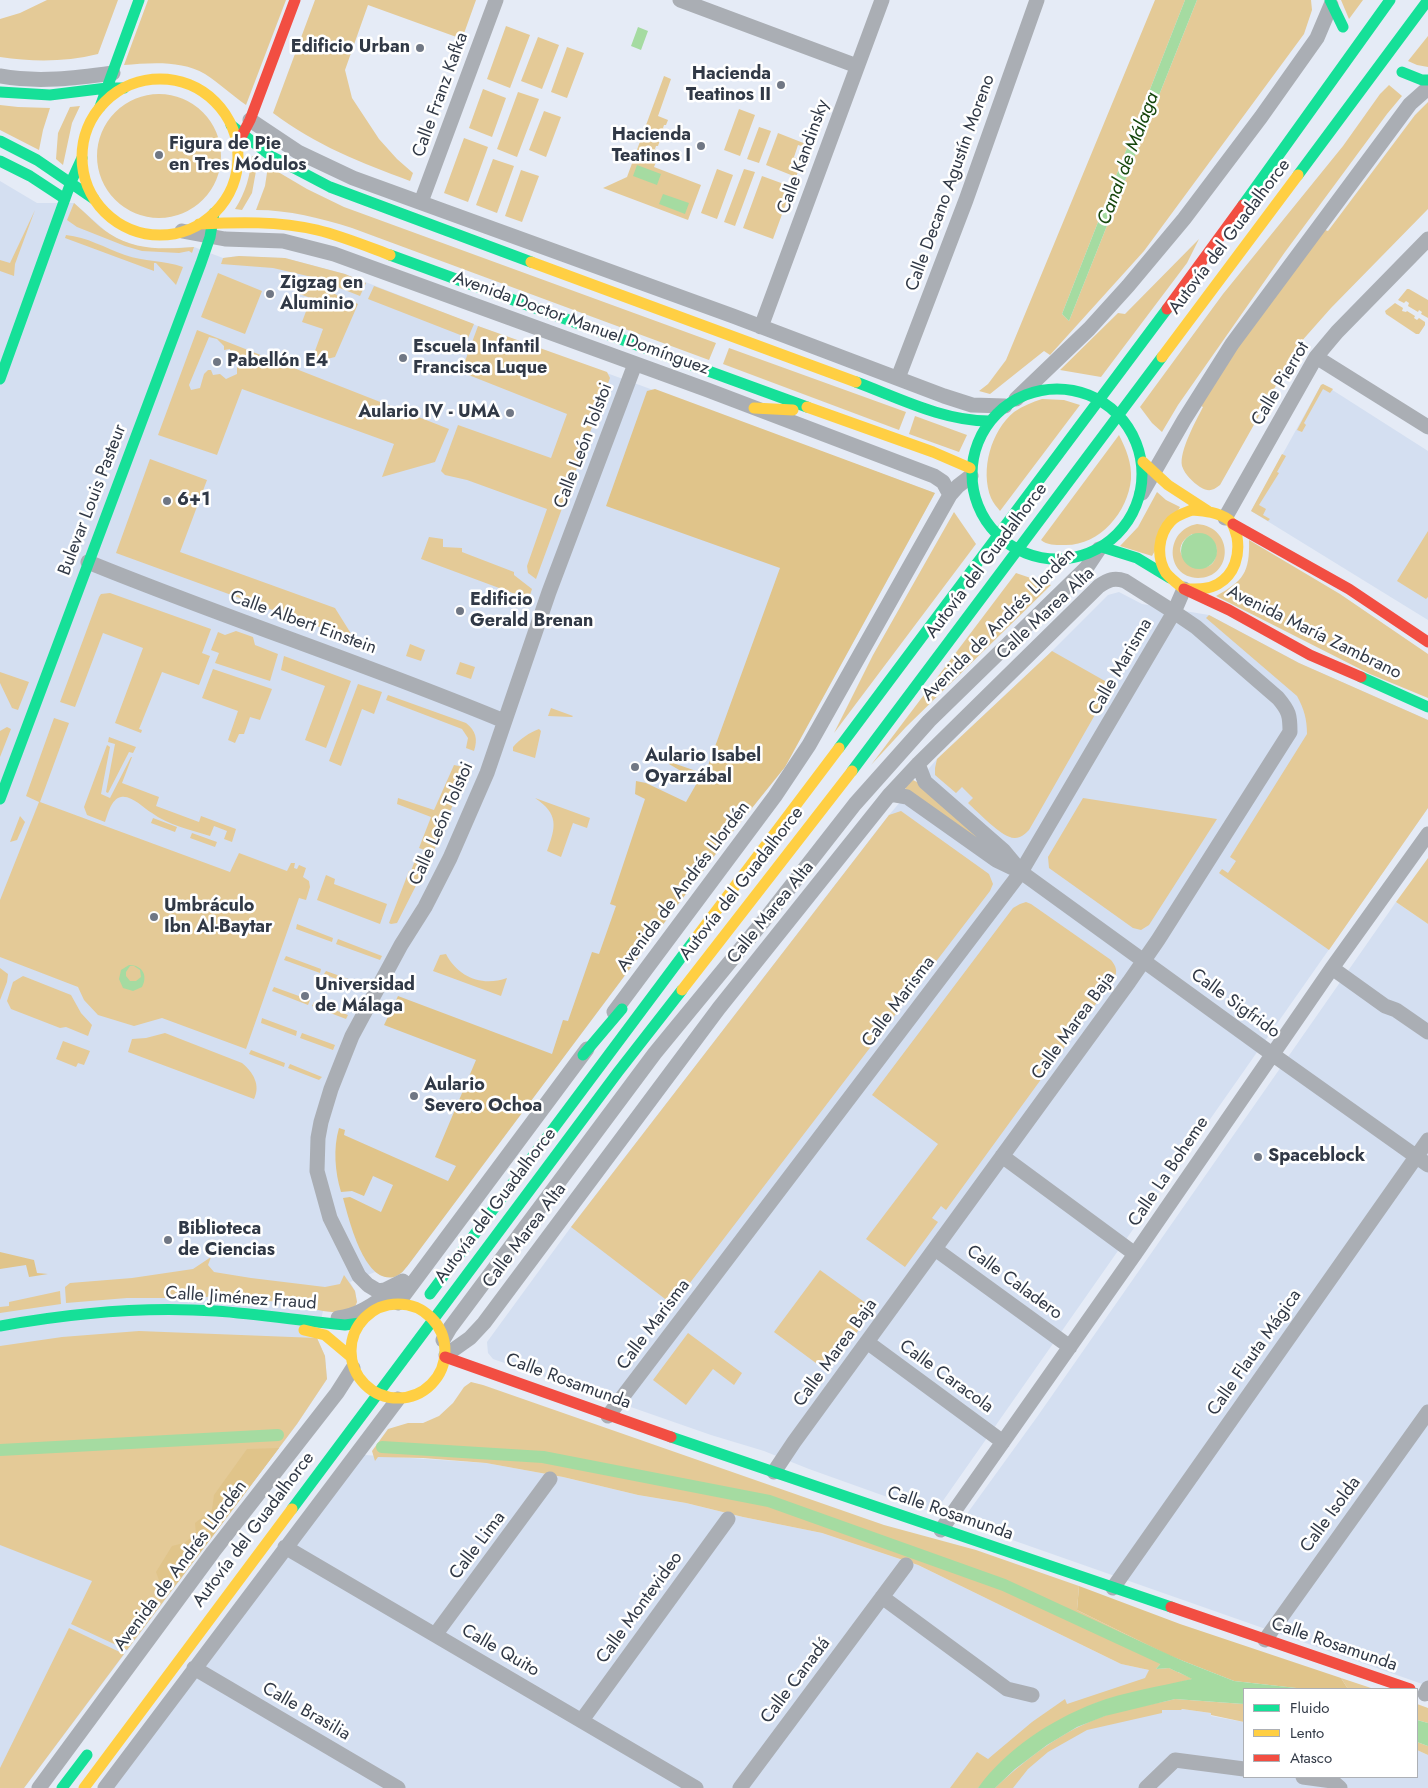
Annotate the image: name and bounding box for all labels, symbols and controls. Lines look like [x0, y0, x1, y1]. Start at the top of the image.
street label: Calle Franz Kafka [408, 30, 474, 160]
place label: Edificio Urban [291, 37, 410, 59]
marker: Edificio Urban [414, 42, 426, 54]
place label: Hacienda Teatinos II [686, 64, 771, 106]
street label: Calle Decano Agustín Moreno [902, 72, 1000, 294]
marker: Hacienda Teatinos II [775, 79, 787, 91]
water label: Canal de Málaga [1093, 89, 1165, 229]
street label: Calle Kandinsky [773, 97, 835, 217]
place label: Hacienda Teatinos I [612, 125, 691, 168]
place label: Figura de Pie en Tres Módulos [169, 134, 307, 176]
marker: Hacienda Teatinos I [695, 140, 707, 152]
marker: Figura de Pie en Tres Módulos [153, 149, 165, 161]
street label: Autovía del Guadalhorce [1165, 155, 1295, 319]
street label: Avenida Doctor Manuel Domínguez [450, 268, 712, 380]
place label: Zigzag en Aluminio [280, 273, 363, 316]
marker: Zigzag en Aluminio [264, 288, 276, 300]
place label: Escuela Infantil Francisca Luque [413, 337, 547, 379]
street label: Calle Pierrot [1248, 338, 1314, 430]
place label: Pabellón E4 [227, 351, 328, 373]
marker: Escuela Infantil Francisca Luque [397, 352, 409, 364]
marker: Pabellón E4 [211, 356, 223, 368]
street label: Calle León Tolstoi [550, 380, 618, 512]
place label: Aulario IV - UMA [358, 402, 500, 424]
marker: Aulario IV - UMA [504, 407, 516, 419]
street label: Bulevar Louis Pasteur [54, 421, 132, 579]
street label: Autovía del Guadalhorce [922, 479, 1052, 643]
place label: 6+1 [177, 490, 210, 512]
marker: 6+1 [161, 495, 173, 507]
street label: Avenida de Andrés Llordén [918, 544, 1080, 706]
street label: Calle Marea Alta [993, 563, 1099, 665]
street label: Avenida María Zambrano [1223, 581, 1405, 685]
street label: Calle Albert Einstein [227, 586, 379, 660]
place label: Edificio Gerald Brenan [470, 590, 593, 632]
marker: Edificio Gerald Brenan [454, 605, 466, 617]
street label: Calle Marisma [1085, 615, 1157, 719]
place label: Aulario Isabel Oyarzábal [645, 746, 761, 789]
street label: Calle León Tolstoi [405, 759, 479, 889]
marker: Aulario Isabel Oyarzábal [629, 761, 641, 773]
street label: Avenida de Andrés Llordén [613, 797, 755, 977]
street label: Autovía del Guadalhorce [675, 803, 809, 965]
street label: Calle Marea Alta [723, 857, 819, 969]
place label: Umbráculo Ibn Al-Baytar [164, 896, 272, 939]
marker: Umbráculo Ibn Al-Baytar [148, 911, 160, 923]
street label: Calle Marisma [858, 952, 940, 1052]
street label: Calle Sigfrido [1186, 964, 1284, 1044]
street label: Calle Marea Baja [1028, 968, 1120, 1084]
place label: Universidad de Málaga [315, 975, 415, 1018]
marker: Universidad de Málaga [299, 990, 311, 1002]
place label: Aulario Severo Ochoa [424, 1075, 542, 1118]
marker: Aulario Severo Ochoa [408, 1090, 420, 1102]
street label: Calle La Boheme [1124, 1113, 1214, 1231]
street label: Autovía del Guadalhorce [431, 1124, 561, 1288]
place label: Spaceblock [1268, 1146, 1365, 1168]
marker: Spaceblock [1252, 1151, 1264, 1163]
street label: Calle Marea Alta [479, 1179, 571, 1293]
place label: Biblioteca de Ciencias [178, 1219, 275, 1262]
marker: Biblioteca de Ciencias [162, 1234, 174, 1246]
street label: Calle Caladero [962, 1241, 1066, 1325]
street label: Calle Marisma [613, 1275, 695, 1375]
street label: Calle Jiménez Fraud [165, 1283, 317, 1315]
street label: Calle Flauta Mágica [1203, 1286, 1307, 1420]
street label: Calle Marea Baja [790, 1295, 882, 1411]
street label: Calle Caracola [895, 1336, 997, 1418]
street label: Calle Rosamunda [502, 1349, 634, 1415]
street label: Autovía del Guadalhorce [189, 1448, 319, 1612]
street label: Calle Isolda [1296, 1473, 1366, 1557]
street label: Avenida de Andrés Llordén [110, 1476, 252, 1656]
street label: Calle Rosamunda [884, 1482, 1016, 1546]
street label: Calle Lima [445, 1508, 511, 1584]
street label: Calle Montevideo [592, 1548, 688, 1668]
street label: Calle Rosamunda [1268, 1613, 1400, 1677]
street label: Calle Quito [457, 1620, 543, 1682]
street label: Calle Canadá [757, 1634, 835, 1728]
street label: Calle Brasilia [258, 1678, 354, 1746]
legend [1243, 1688, 1418, 1778]
text: Fluido [1290, 1697, 1329, 1719]
text: Lento [1290, 1722, 1324, 1744]
text: Atasco [1290, 1747, 1332, 1769]

